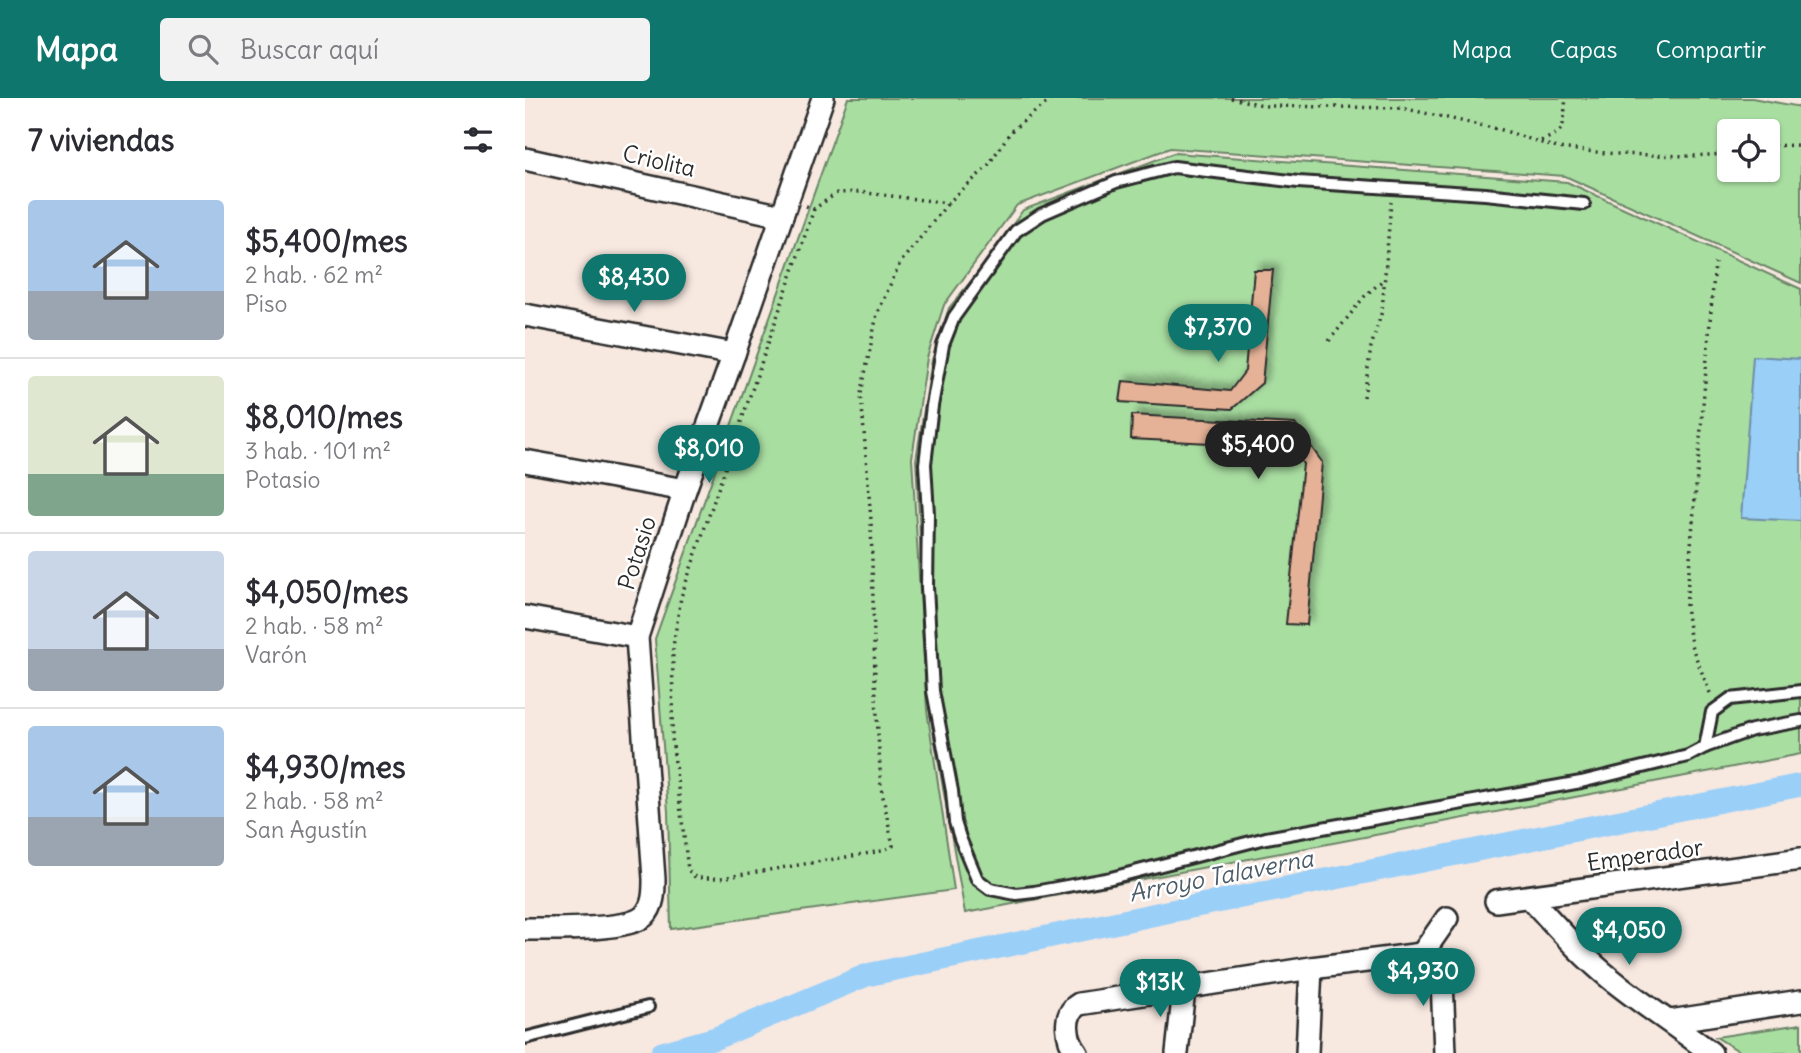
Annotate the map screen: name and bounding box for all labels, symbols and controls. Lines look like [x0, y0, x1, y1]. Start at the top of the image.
search box [160, 18, 650, 81]
text: Mapa [35, 28, 118, 70]
icon: search [184, 30, 222, 68]
text: Buscar aquí [240, 33, 379, 66]
text: Mapa [1451, 34, 1512, 64]
text: Capas [1550, 34, 1617, 64]
text: Compartir [1655, 34, 1766, 64]
map controls [1717, 119, 1780, 182]
button: locate [1717, 119, 1780, 182]
text: 7 viviendas [28, 121, 174, 159]
icon: filters [459, 121, 497, 159]
street label: Criolita [620, 138, 698, 183]
text: $5,400/mes [245, 222, 408, 260]
icon: home [84, 228, 168, 312]
pin: $8,430 [577, 254, 691, 314]
text: 2 hab. · 62 m² [245, 260, 383, 289]
text: $8,430 [598, 262, 670, 291]
text: Piso [245, 289, 287, 318]
pin: $7,370 [1161, 304, 1275, 364]
text: $7,370 [1184, 312, 1252, 341]
text: $8,010/mes [245, 398, 403, 436]
icon: home [84, 404, 168, 488]
pin: $5,400 [1201, 422, 1315, 481]
pin: $8,010 [652, 426, 766, 485]
text: $5,400 [1221, 429, 1295, 458]
text: $8,010 [674, 433, 744, 462]
text: 3 hab. · 101 m² [245, 436, 391, 465]
text: Potasio [245, 465, 321, 494]
street label: Potasio [611, 512, 662, 593]
text: $4,050/mes [245, 573, 408, 611]
icon: home [84, 579, 168, 663]
text: 2 hab. · 58 m² [245, 611, 384, 640]
text: Varón [245, 640, 307, 669]
text: $4,930/mes [245, 748, 406, 786]
icon: home [84, 754, 168, 838]
text: 2 hab. · 58 m² [245, 786, 384, 815]
text: San Agustín [245, 815, 367, 844]
street label: Emperador [1585, 832, 1706, 877]
water label: Arroyo Talaverna [1126, 842, 1317, 908]
pin: $4,050 [1572, 908, 1686, 967]
text: $4,050 [1592, 915, 1666, 944]
pin: $4,930 [1366, 948, 1480, 1008]
text: $4,930 [1387, 956, 1459, 985]
pin: $13K [1119, 960, 1201, 1019]
text: $13K [1136, 967, 1184, 996]

